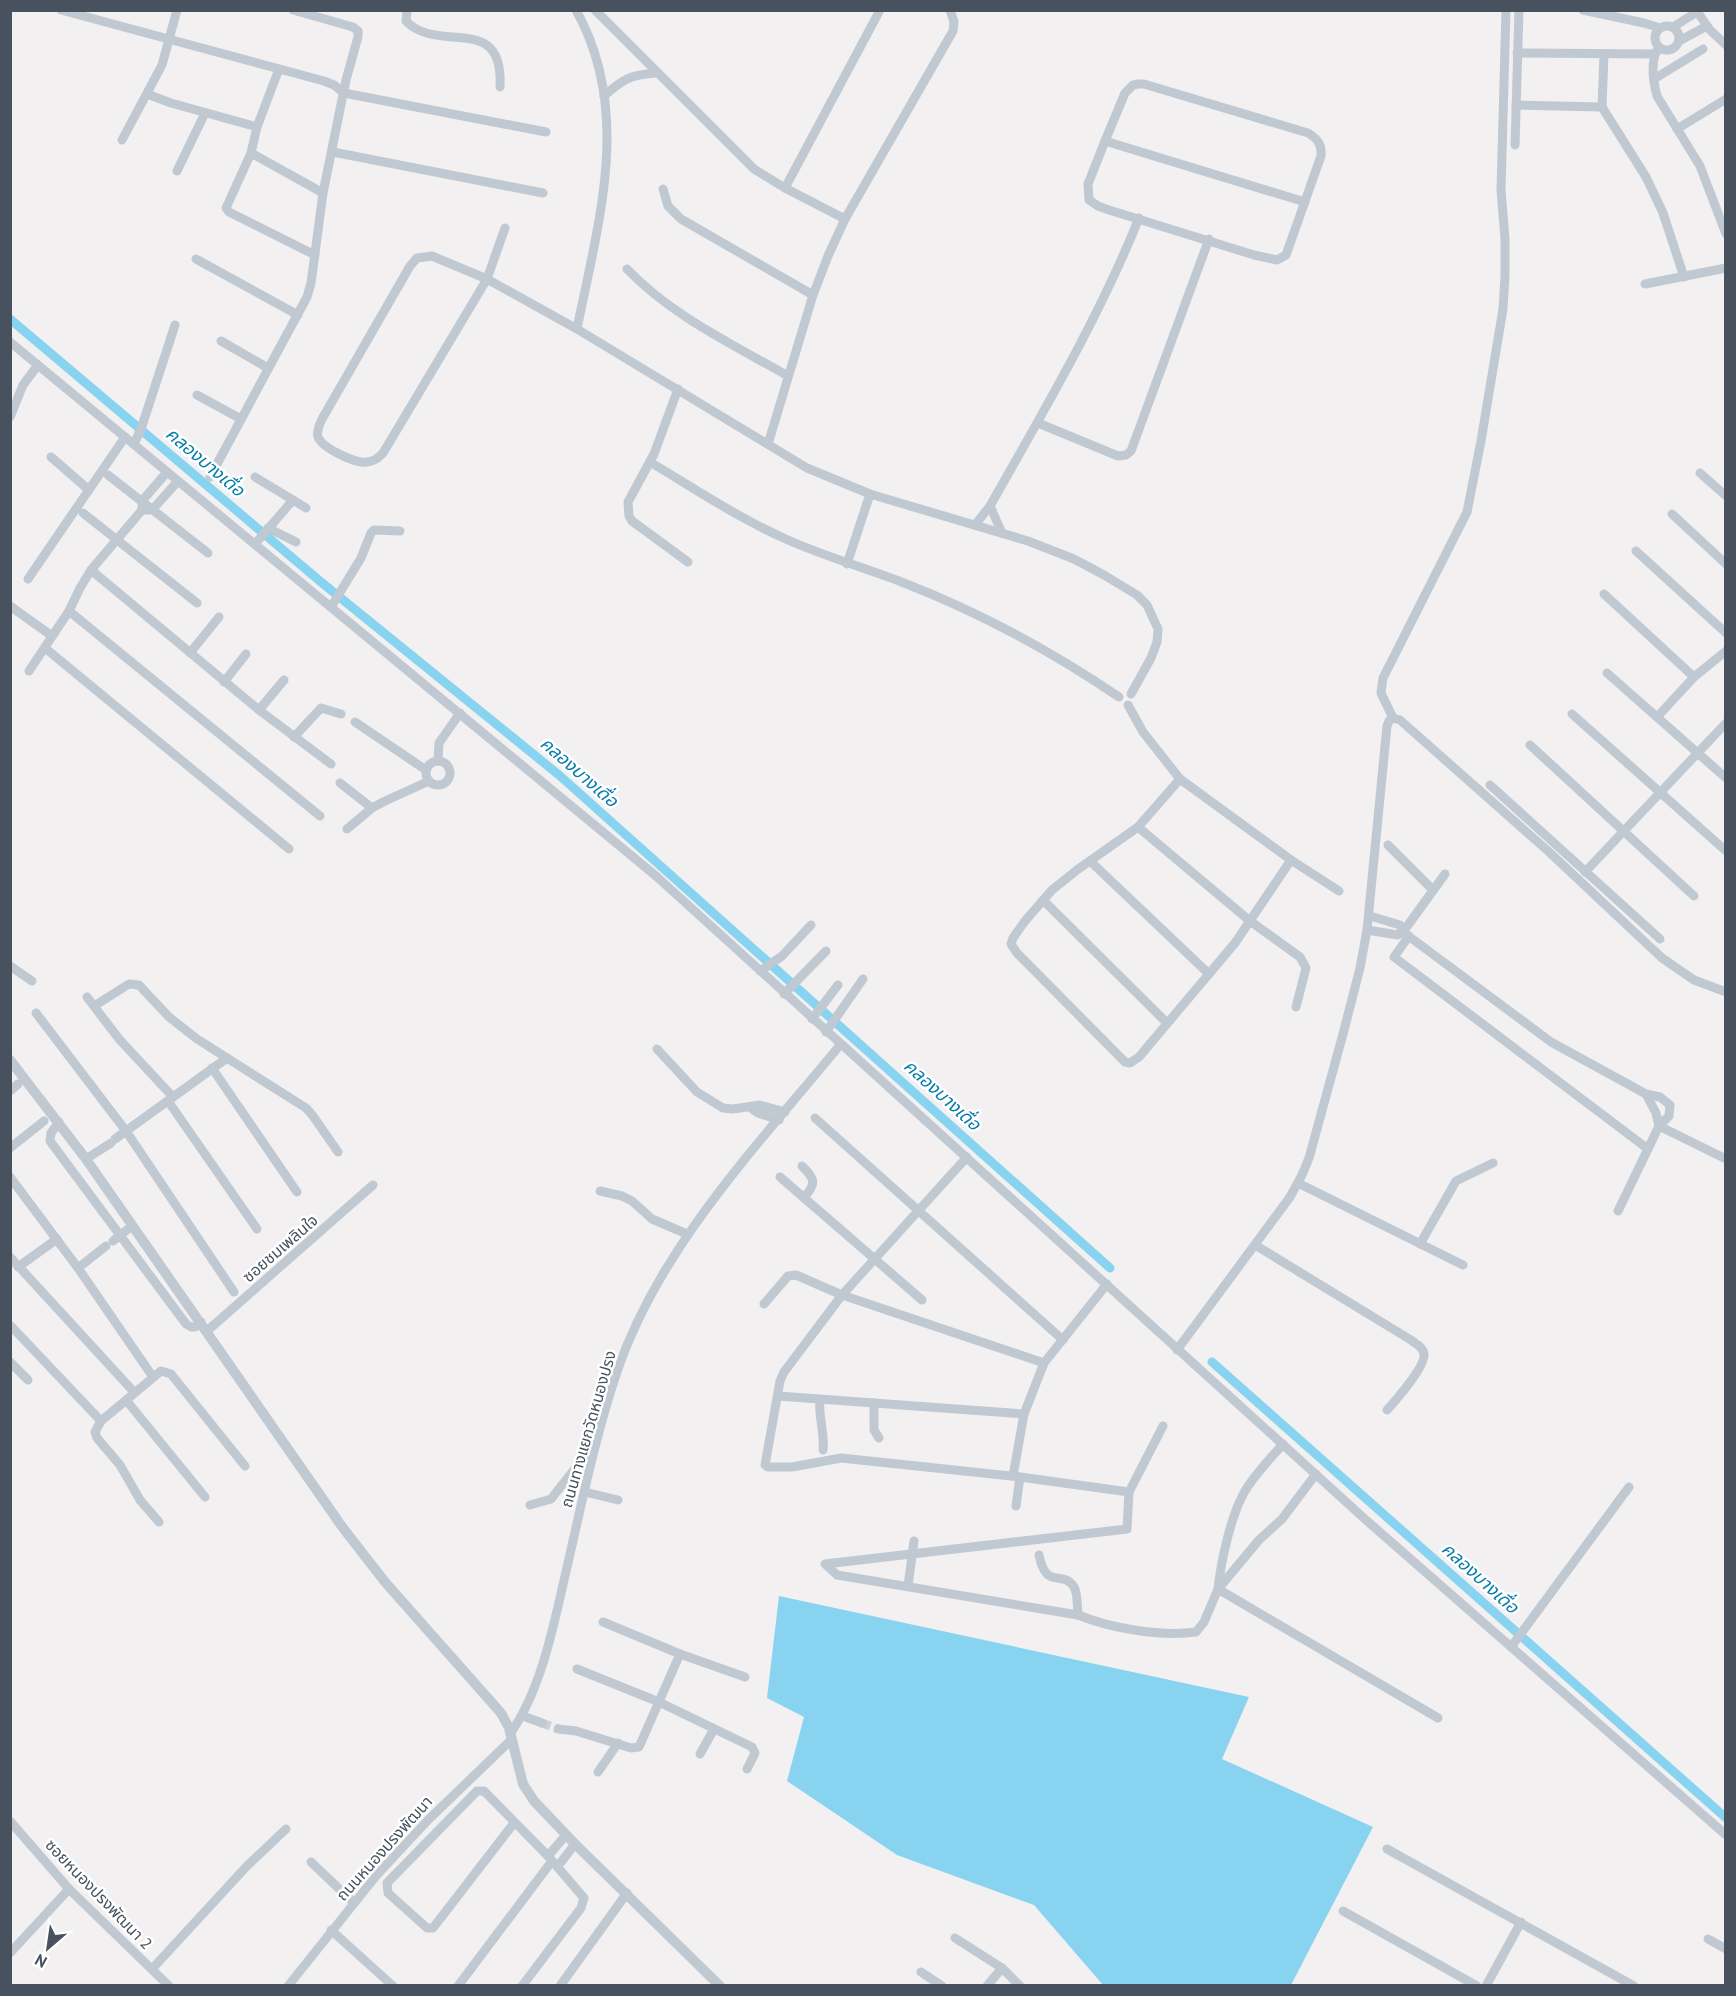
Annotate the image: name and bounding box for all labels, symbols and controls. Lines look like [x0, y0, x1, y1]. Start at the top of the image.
water label: คลองบางเดื่อ [161, 421, 251, 502]
water label: คลองบางเดื่อ [536, 731, 624, 812]
water label: คลองบางเดื่อ [899, 1053, 987, 1136]
street label: ซอยชมเพลินใจ [238, 1210, 322, 1286]
street label: ถนนทางแยกวัดหนองปรง [556, 1348, 620, 1510]
water label: คลองบางเดื่อ [1437, 1536, 1525, 1619]
street label: ถนนหนองปรงพัฒนา [332, 1791, 436, 1905]
street label: ซอยหนองปรงพัฒนา 2 [41, 1835, 157, 1953]
north arrow [18, 1918, 78, 1978]
text: N [31, 1950, 50, 1972]

